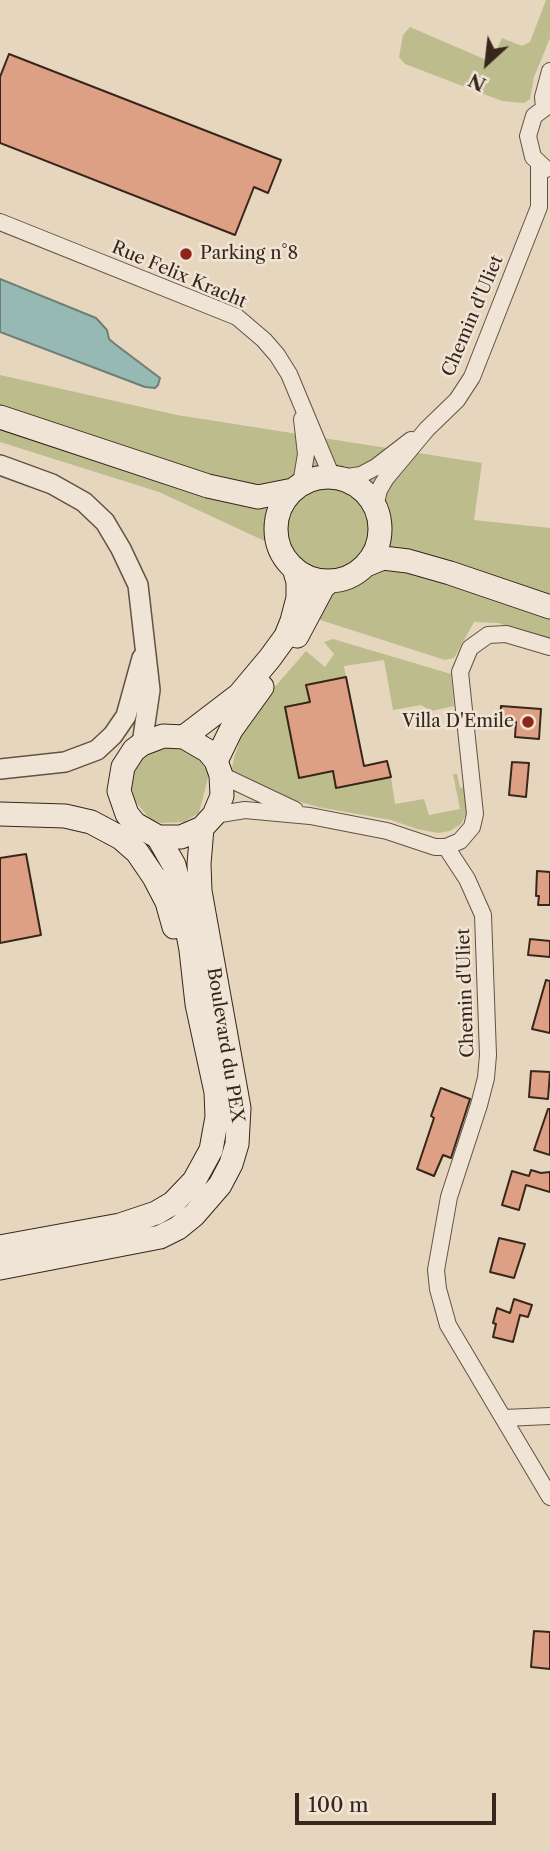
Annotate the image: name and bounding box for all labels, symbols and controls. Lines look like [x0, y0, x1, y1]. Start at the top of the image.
north arrow [452, 28, 522, 98]
text: N [465, 68, 490, 96]
street label: Rue Felix Kracht [108, 237, 250, 313]
place label: Parking n°8 [200, 243, 298, 265]
marker: Parking n°8 [178, 246, 194, 262]
street label: Chemin d'Uliet [438, 252, 508, 380]
place label: Villa D'Emile [402, 711, 514, 733]
marker: Villa D'Emile [520, 714, 536, 730]
street label: Chemin d'Uliet [453, 928, 479, 1058]
street label: Boulevard du PEX [202, 966, 248, 1124]
scale bar [298, 1778, 499, 1822]
text: 100 m [308, 1792, 369, 1817]

